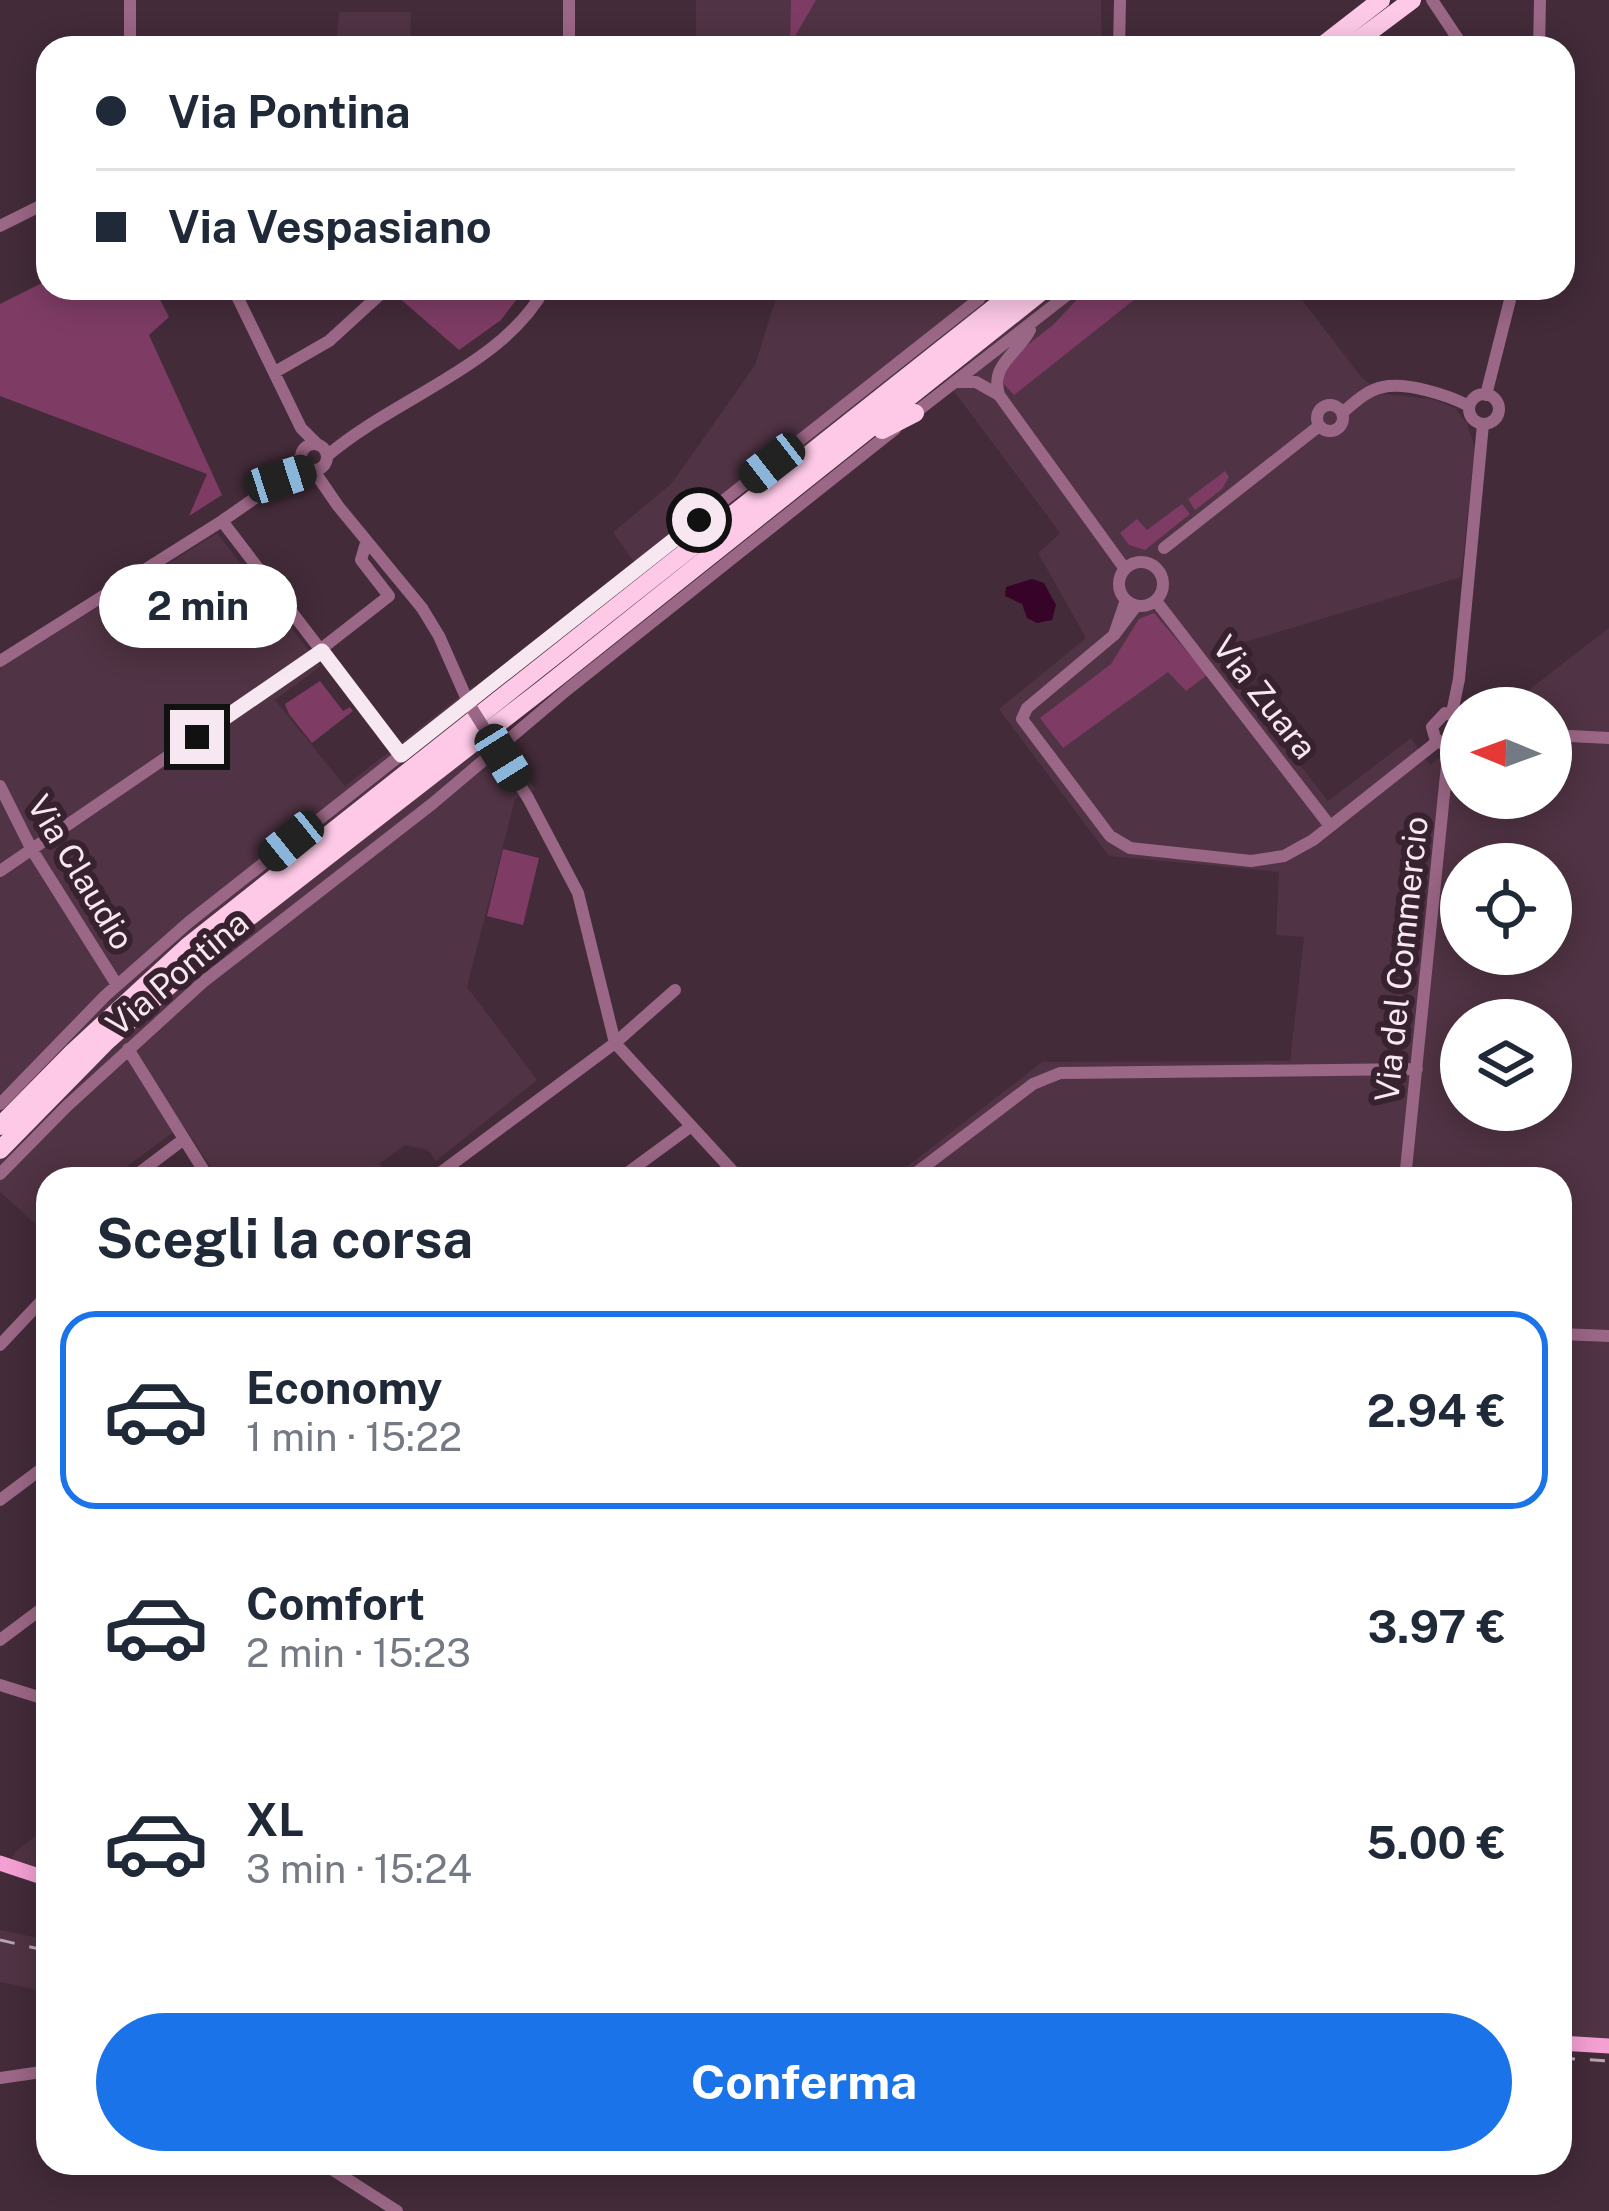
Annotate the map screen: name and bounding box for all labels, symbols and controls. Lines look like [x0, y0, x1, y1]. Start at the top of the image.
text: Via Pontina [168, 85, 411, 138]
text: Via Vespasiano [168, 200, 492, 253]
car [733, 427, 811, 499]
car [241, 451, 321, 507]
route start [672, 493, 726, 547]
callout: 2 min [98, 563, 296, 647]
text: 2 min [147, 583, 249, 629]
street label: Via Zuara [1205, 628, 1325, 766]
north arrow [1440, 687, 1572, 819]
map controls [1440, 687, 1572, 1131]
route end [170, 710, 224, 764]
car [469, 718, 537, 798]
street label: Via Claudio [20, 788, 142, 956]
car [252, 804, 330, 878]
street label: Via del Commercio [1367, 814, 1435, 1104]
button: locate [1440, 843, 1572, 975]
street label: Via Pontina [99, 903, 255, 1043]
button: layers [1440, 999, 1572, 1131]
text: Scegli la corsa [96, 1207, 473, 1270]
icon: car [102, 1356, 210, 1464]
text: Economy [246, 1361, 442, 1414]
text: 2.94 € [1367, 1384, 1506, 1437]
text: 1 min · 15:22 [246, 1414, 462, 1460]
icon: car [102, 1572, 210, 1680]
text: Comfort [246, 1577, 425, 1630]
text: 3.97 € [1367, 1600, 1506, 1653]
text: 2 min · 15:23 [246, 1630, 471, 1676]
icon: car [102, 1788, 210, 1896]
text: XL [246, 1793, 304, 1846]
text: 5.00 € [1366, 1816, 1506, 1869]
text: 3 min · 15:24 [246, 1846, 472, 1892]
button: Conferma [96, 2013, 1512, 2151]

